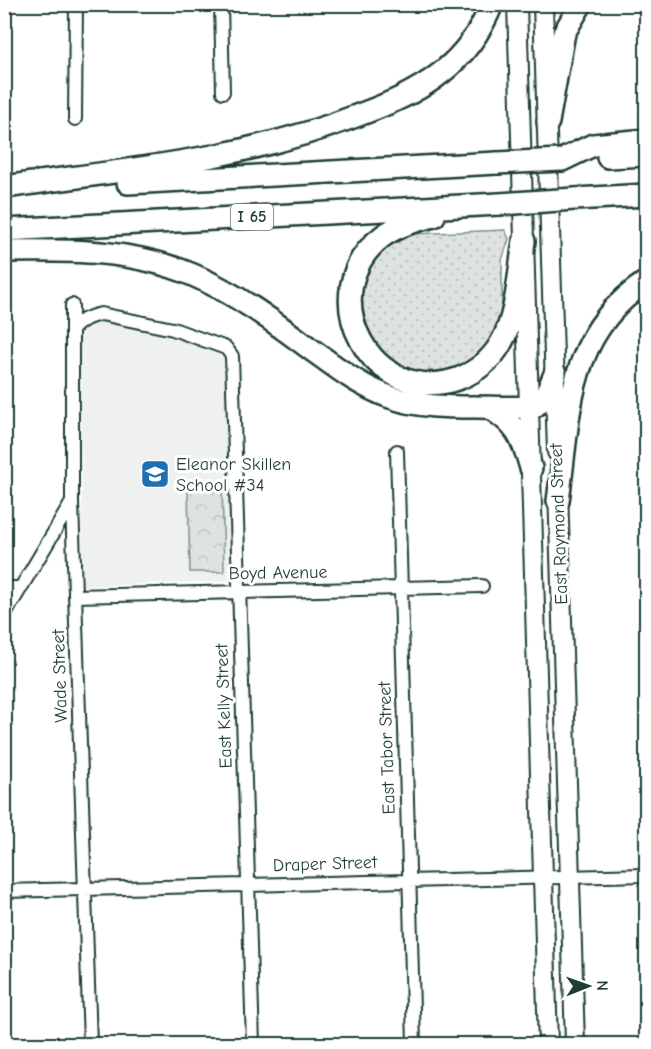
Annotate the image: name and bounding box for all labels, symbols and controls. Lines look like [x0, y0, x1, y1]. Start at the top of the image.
road number: I 65 [231, 204, 273, 230]
street label: East Raymond Street [546, 442, 572, 605]
place label: Eleanor Skillen School #34 [176, 454, 291, 496]
school or university icon: Eleanor Skillen School #34 [139, 458, 171, 490]
street label: Boyd Avenue [228, 562, 328, 584]
street label: Wade Street [48, 628, 72, 723]
street label: East Kelly Street [211, 642, 237, 769]
street label: East Tabor Street [374, 680, 400, 815]
street label: Draper Street [273, 852, 378, 876]
north arrow [558, 956, 618, 1016]
text: N [593, 980, 611, 991]

